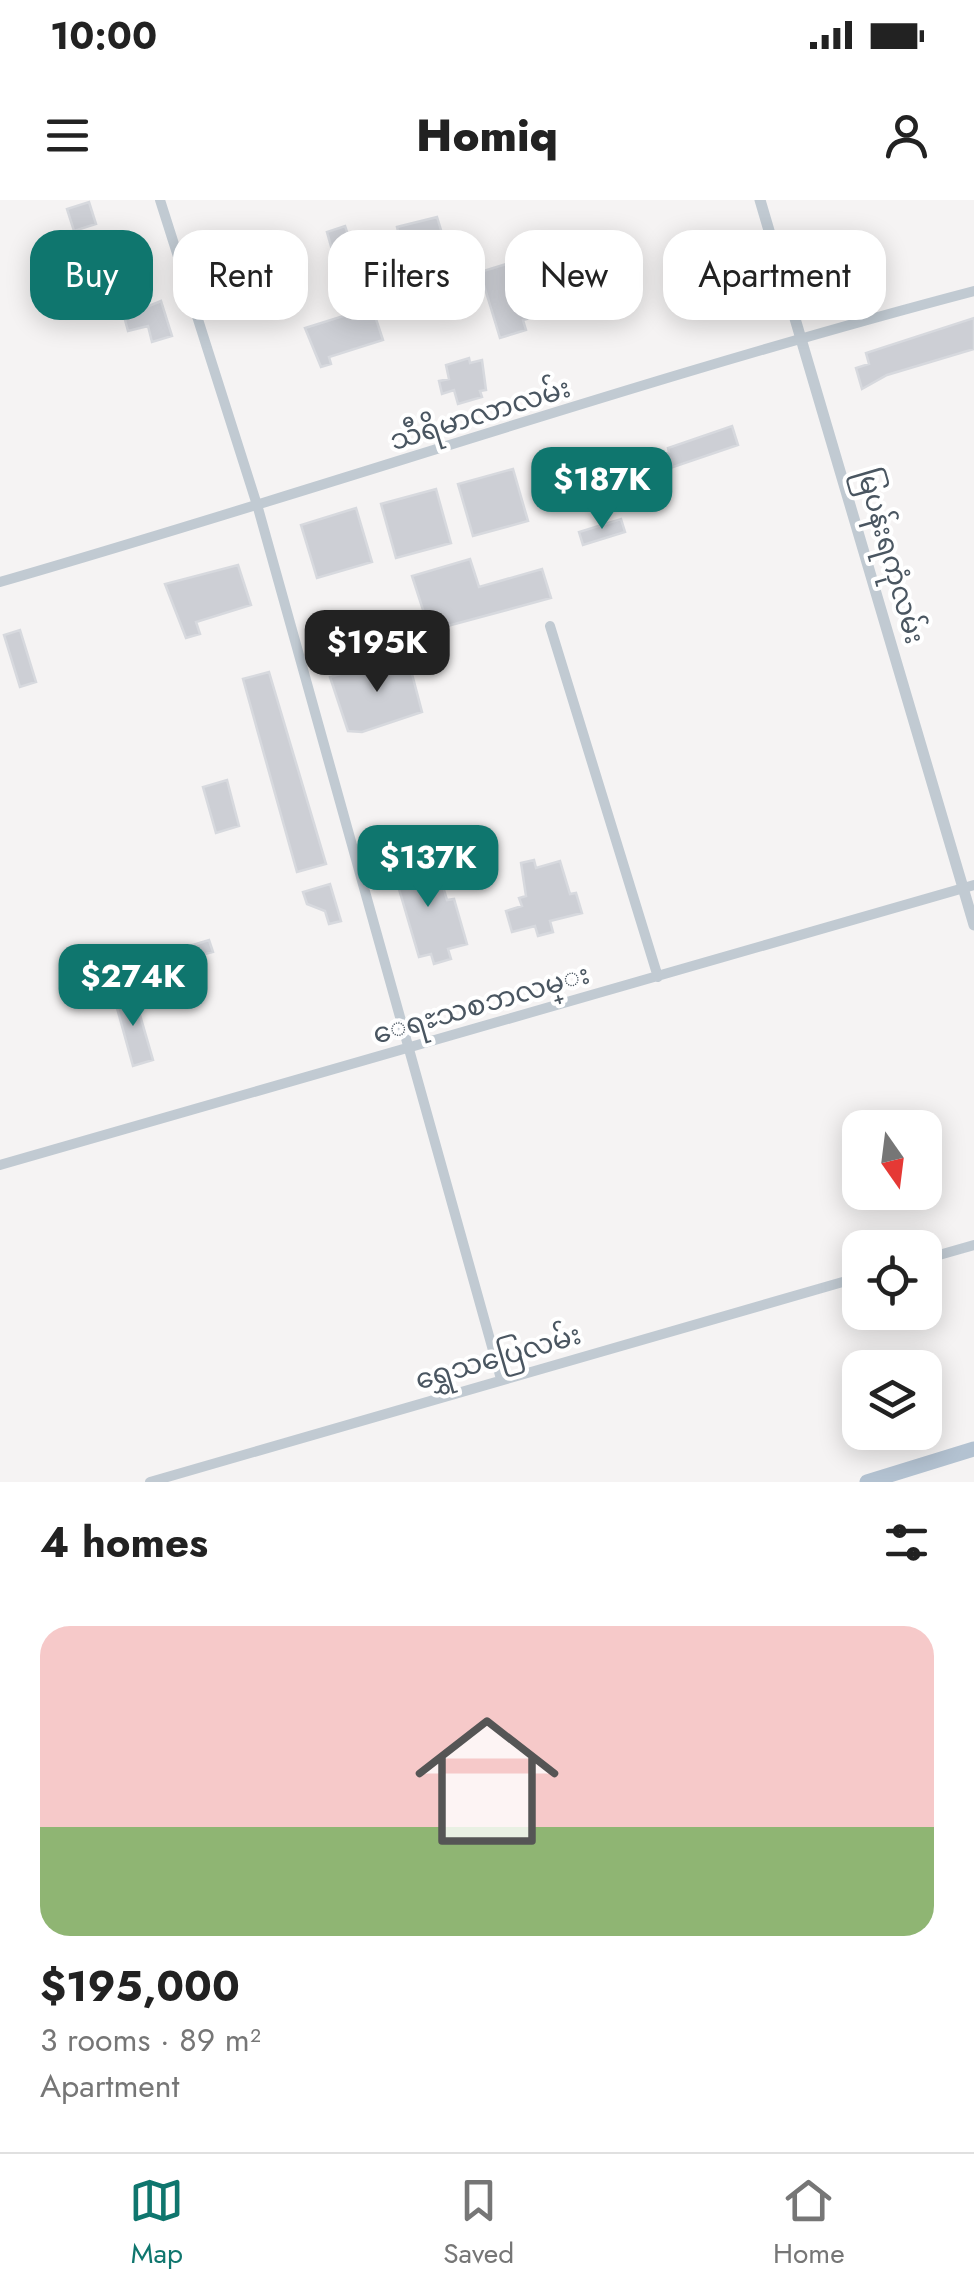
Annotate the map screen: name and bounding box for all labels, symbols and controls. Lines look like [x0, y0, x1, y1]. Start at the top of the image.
text: 10:00 [50, 8, 157, 63]
text: Homiq [416, 103, 558, 168]
icon: menu [40, 108, 95, 163]
icon: person [879, 108, 934, 163]
chip: Buy [30, 230, 153, 320]
chip: Rent [173, 230, 308, 320]
chip: Filters [328, 230, 485, 320]
chip: New [505, 230, 643, 320]
chip: Apartment [663, 230, 886, 320]
street label: သီရိမာလာလမ်း [385, 367, 576, 463]
pin: $187K [532, 447, 672, 532]
text: $187K [553, 456, 651, 502]
street label: မြပန်းရကုံလမ်း [844, 463, 936, 649]
pin: $195K [307, 610, 447, 695]
text: $195K [327, 619, 427, 665]
pin: $137K [358, 825, 498, 910]
text: $137K [379, 834, 477, 880]
pin: $274K [63, 944, 203, 1029]
text: $274K [81, 953, 185, 999]
street label: ေရႊသစၥာလမ္း [368, 953, 595, 1057]
north arrow [842, 1110, 942, 1210]
map controls [842, 1110, 942, 1450]
button: locate [842, 1230, 942, 1330]
street label: ရွှေသပြေလမ်း [410, 1314, 586, 1402]
button: layers [842, 1350, 942, 1450]
text: 4 homes [40, 1512, 208, 1573]
icon: filters [879, 1515, 934, 1570]
icon: home [397, 1691, 577, 1871]
text: $195,000 [40, 1956, 240, 2017]
text: 3 rooms · 89 m² [40, 2017, 261, 2063]
text: Apartment [40, 2063, 179, 2109]
tab: Map [129, 2173, 184, 2274]
tab: Saved [443, 2173, 514, 2274]
tab: Home [773, 2173, 845, 2274]

